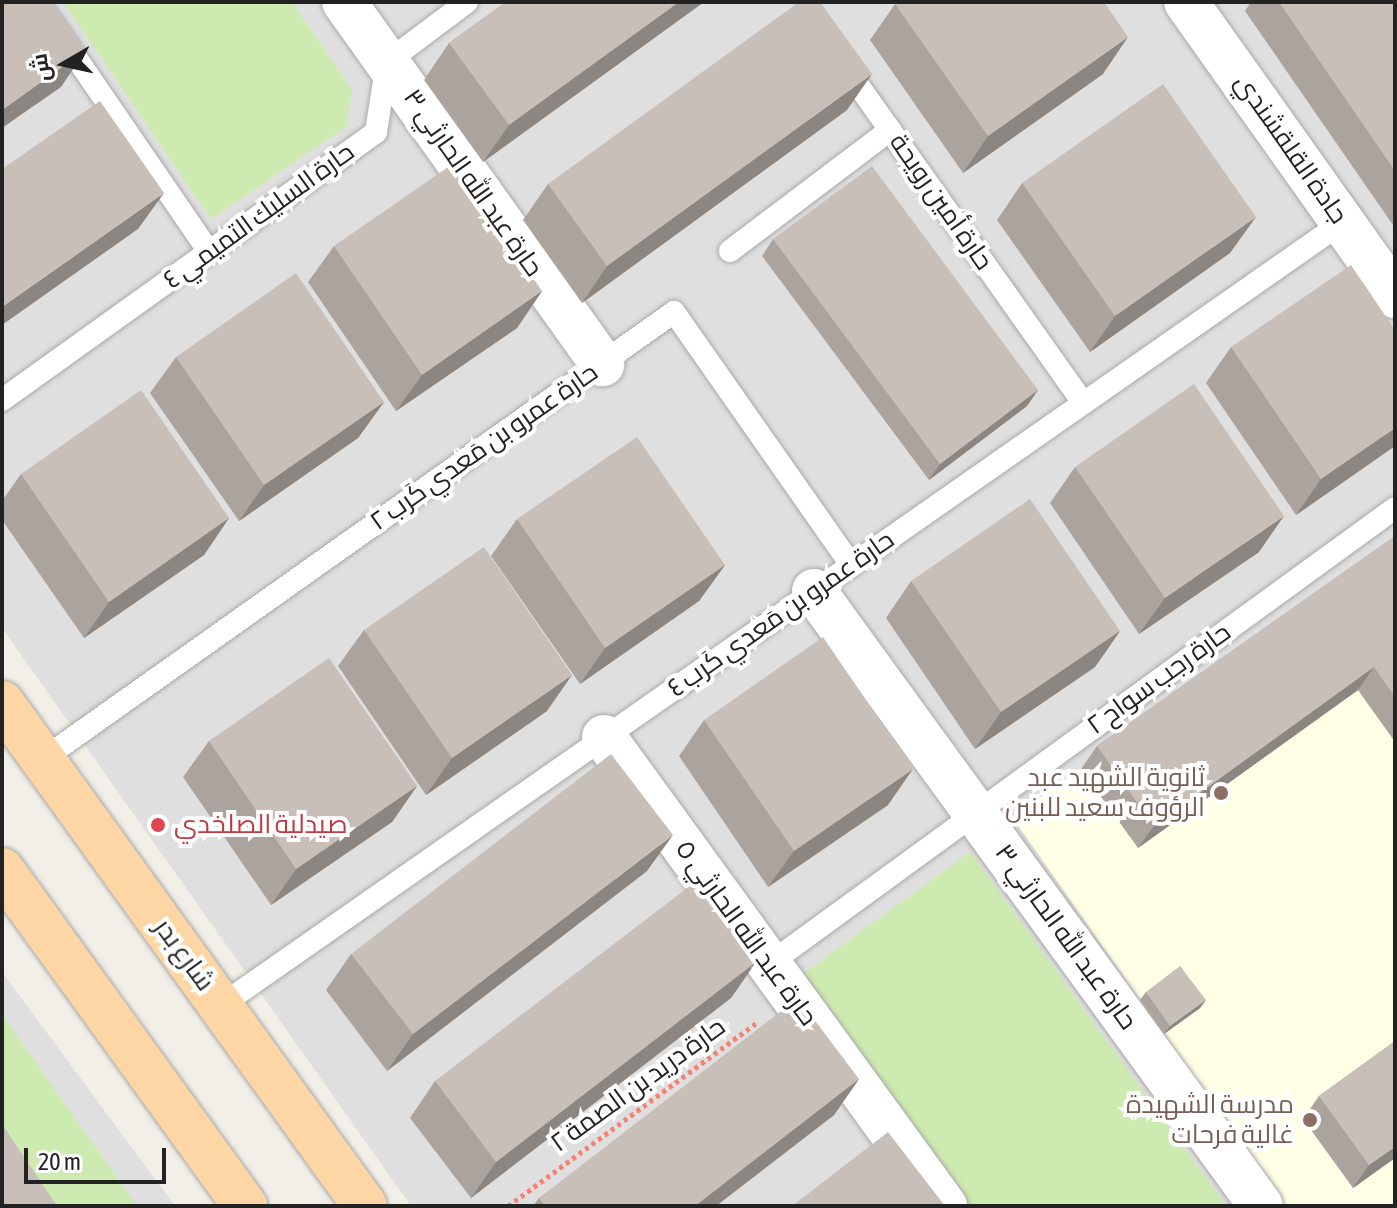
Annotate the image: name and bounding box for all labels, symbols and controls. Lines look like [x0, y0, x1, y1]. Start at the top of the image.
north arrow [24, 24, 104, 104]
text: ش [25, 52, 55, 84]
street label: جادة القلقشندي [1228, 68, 1354, 230]
street label: حارة عبد الله الحارثي ٣ [397, 83, 549, 283]
street label: حارة أمين رويحة [883, 128, 999, 276]
street label: حارة السليك التميمي ٤ [158, 136, 360, 296]
street label: حارة عمرو بن مَعدي كَرب ٢ [364, 357, 604, 537]
street label: حارة عمرو بن مَعدي كَرب ٤ [662, 524, 900, 704]
street label: حارة رجب سواح ٢ [1081, 617, 1237, 741]
place label: ثانوية الشهيد عبد الرؤوف سعيد للبنين [1005, 762, 1205, 824]
marker: ثانوية الشهيد عبد الرؤوف سعيد للبنين [1212, 784, 1230, 802]
place label: صيدلية الصلخدي [174, 809, 347, 841]
marker: صيدلية الصلخدي [149, 816, 167, 834]
street label: حارة عبد الله الحارثي ٥ [668, 834, 824, 1032]
street label: حارة عبد الله الحارثي ٣ [988, 838, 1144, 1036]
street label: شارع بدر [147, 913, 221, 997]
street label: حارة دريد بن الصمة ٢ [545, 1011, 731, 1159]
place label: مدرسة الشهيدة غالية فرحات [1126, 1089, 1294, 1150]
marker: مدرسة الشهيدة غالية فرحات [1301, 1111, 1319, 1129]
scale bar [28, 1132, 170, 1182]
text: 20 m [38, 1148, 81, 1175]

